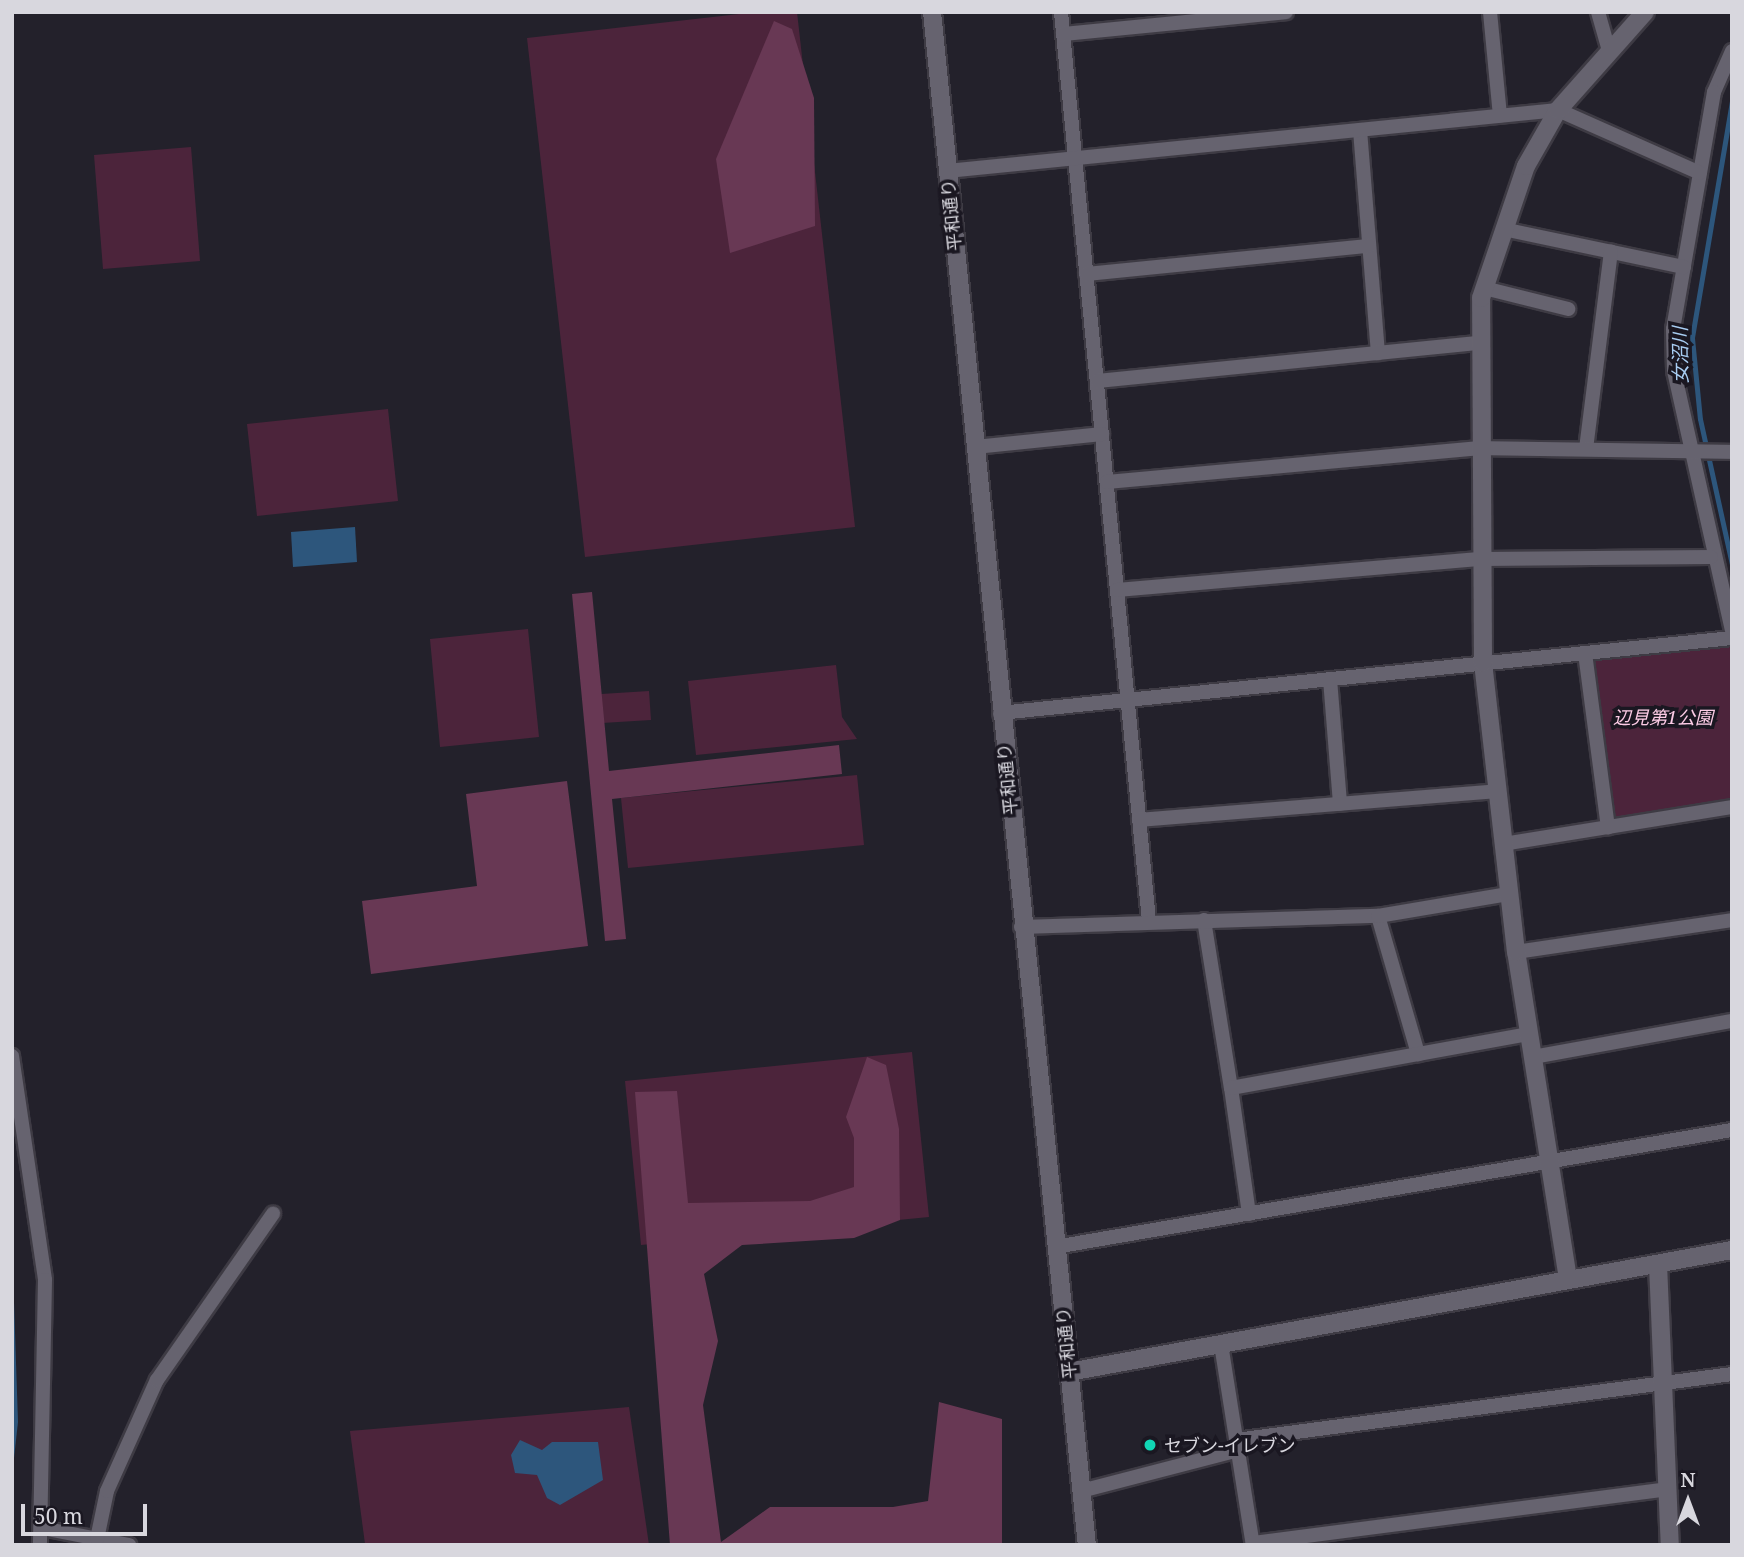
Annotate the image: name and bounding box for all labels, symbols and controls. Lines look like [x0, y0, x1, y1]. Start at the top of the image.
street label: 平和通り [936, 178, 966, 252]
water label: 女沼川 [1669, 326, 1693, 384]
park label: 辺見第1公園 [1613, 706, 1713, 728]
street label: 平和通り [992, 742, 1022, 816]
street label: 平和通り [1051, 1306, 1081, 1380]
place label: セブン-イレブン [1164, 1434, 1296, 1456]
marker: セブン-イレブン [1142, 1437, 1158, 1453]
north arrow [1653, 1466, 1723, 1536]
text: N [1681, 1467, 1695, 1493]
scale bar [24, 1490, 150, 1534]
text: 50 m [34, 1502, 83, 1530]

